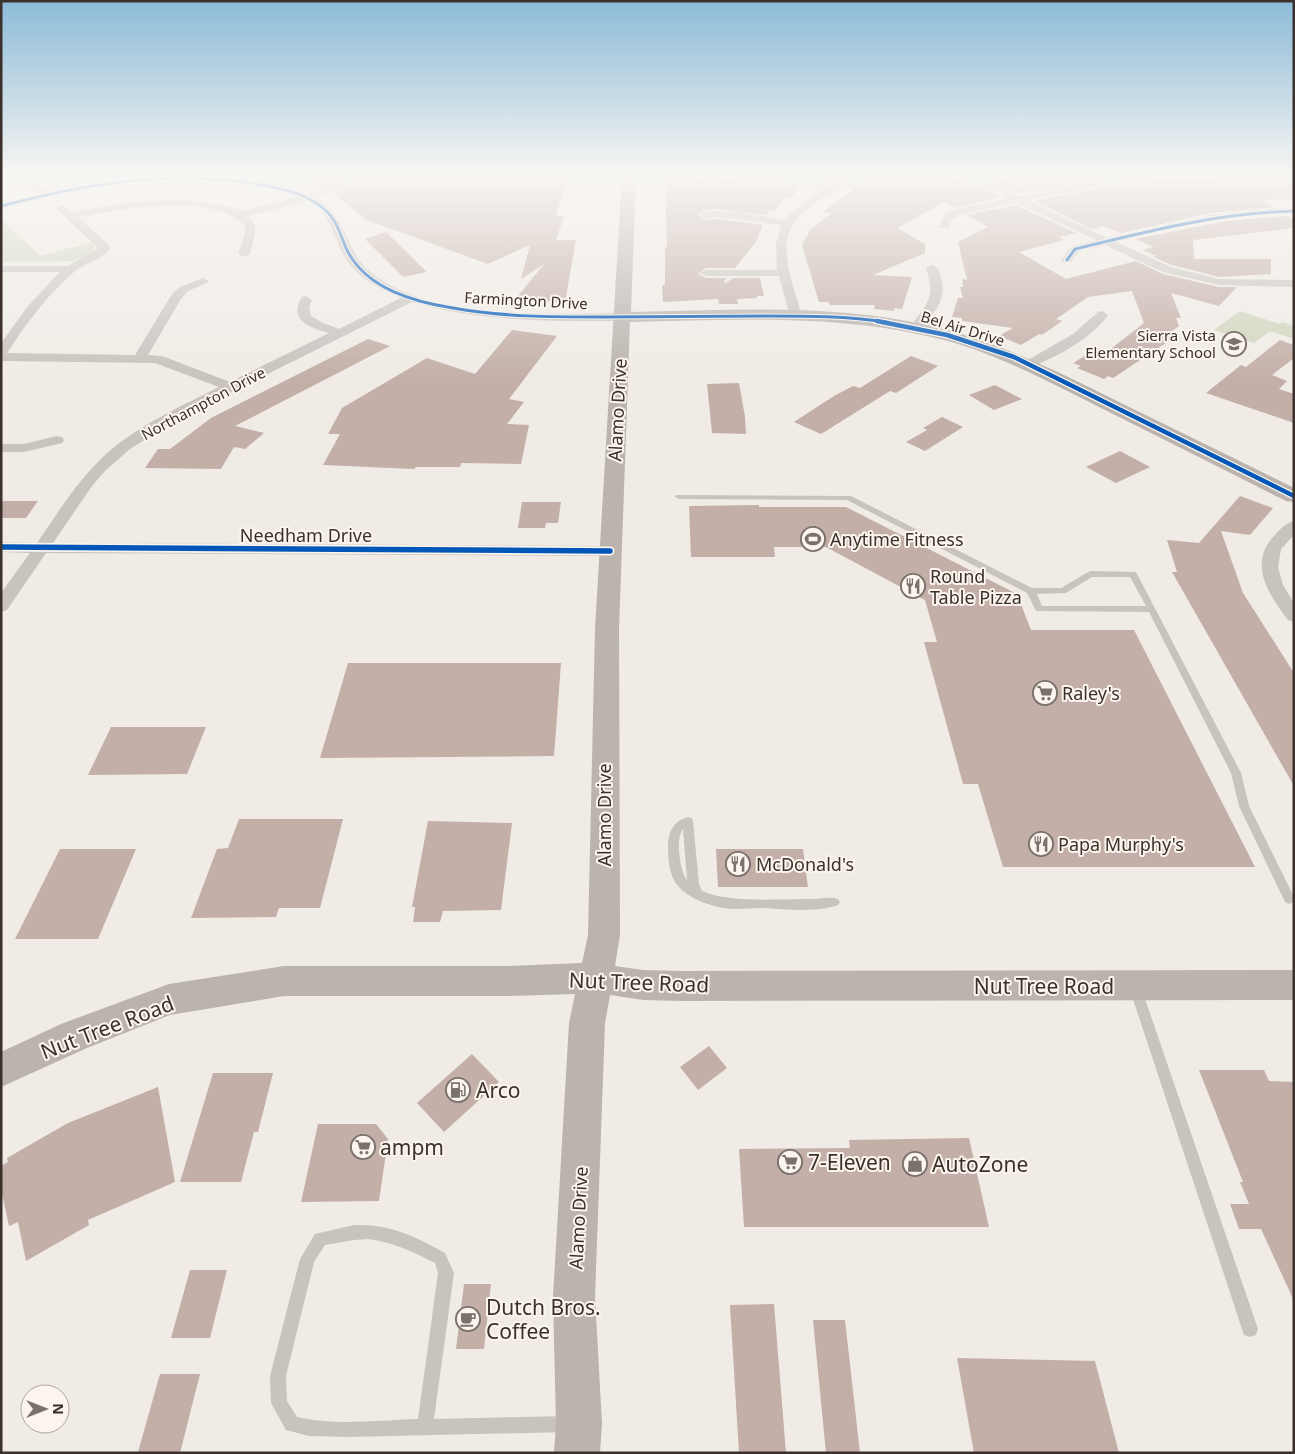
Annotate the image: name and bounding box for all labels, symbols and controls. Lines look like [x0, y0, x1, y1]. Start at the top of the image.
street label: Farmington Drive [464, 287, 588, 313]
street label: Bel Air Drive [919, 306, 1007, 350]
place label: Sierra Vista Elementary School [1085, 325, 1216, 362]
school or university icon: Sierra Vista Elementary School [1221, 331, 1247, 357]
street label: Alamo Drive [602, 358, 632, 462]
street label: Northampton Drive [137, 362, 269, 444]
street label: Needham Drive [240, 523, 372, 547]
sports icon: Anytime Fitness [800, 526, 826, 552]
place label: Anytime Fitness [830, 527, 964, 551]
place label: Round Table Pizza [930, 564, 1022, 609]
restaurant icon: Round Table Pizza [900, 573, 926, 599]
supermarket icon: Raley's [1032, 680, 1058, 706]
place label: Raley's [1062, 681, 1120, 705]
street label: Alamo Drive [592, 763, 616, 867]
restaurant icon: Papa Murphy's [1028, 831, 1054, 857]
place label: Papa Murphy's [1058, 832, 1184, 856]
restaurant icon: McDonald's [725, 851, 751, 877]
place label: McDonald's [756, 852, 854, 876]
street label: Nut Tree Road [568, 966, 710, 998]
street label: Nut Tree Road [974, 972, 1114, 1000]
street label: Nut Tree Road [36, 989, 178, 1065]
place label: Arco [476, 1076, 520, 1104]
fuel station icon: Arco [445, 1077, 471, 1103]
place label: ampm [380, 1133, 444, 1161]
supermarket icon: ampm [350, 1134, 376, 1160]
place label: 7-Eleven [808, 1148, 891, 1176]
supermarket icon: 7-Eleven [777, 1149, 803, 1175]
place label: AutoZone [932, 1150, 1028, 1178]
shop icon: AutoZone [902, 1151, 928, 1177]
street label: Alamo Drive [563, 1166, 593, 1270]
place label: Dutch Bros. Coffee [486, 1293, 601, 1345]
cafe icon: Dutch Bros. Coffee [455, 1306, 481, 1332]
north arrow [20, 1384, 70, 1434]
text: N [49, 1403, 68, 1415]

